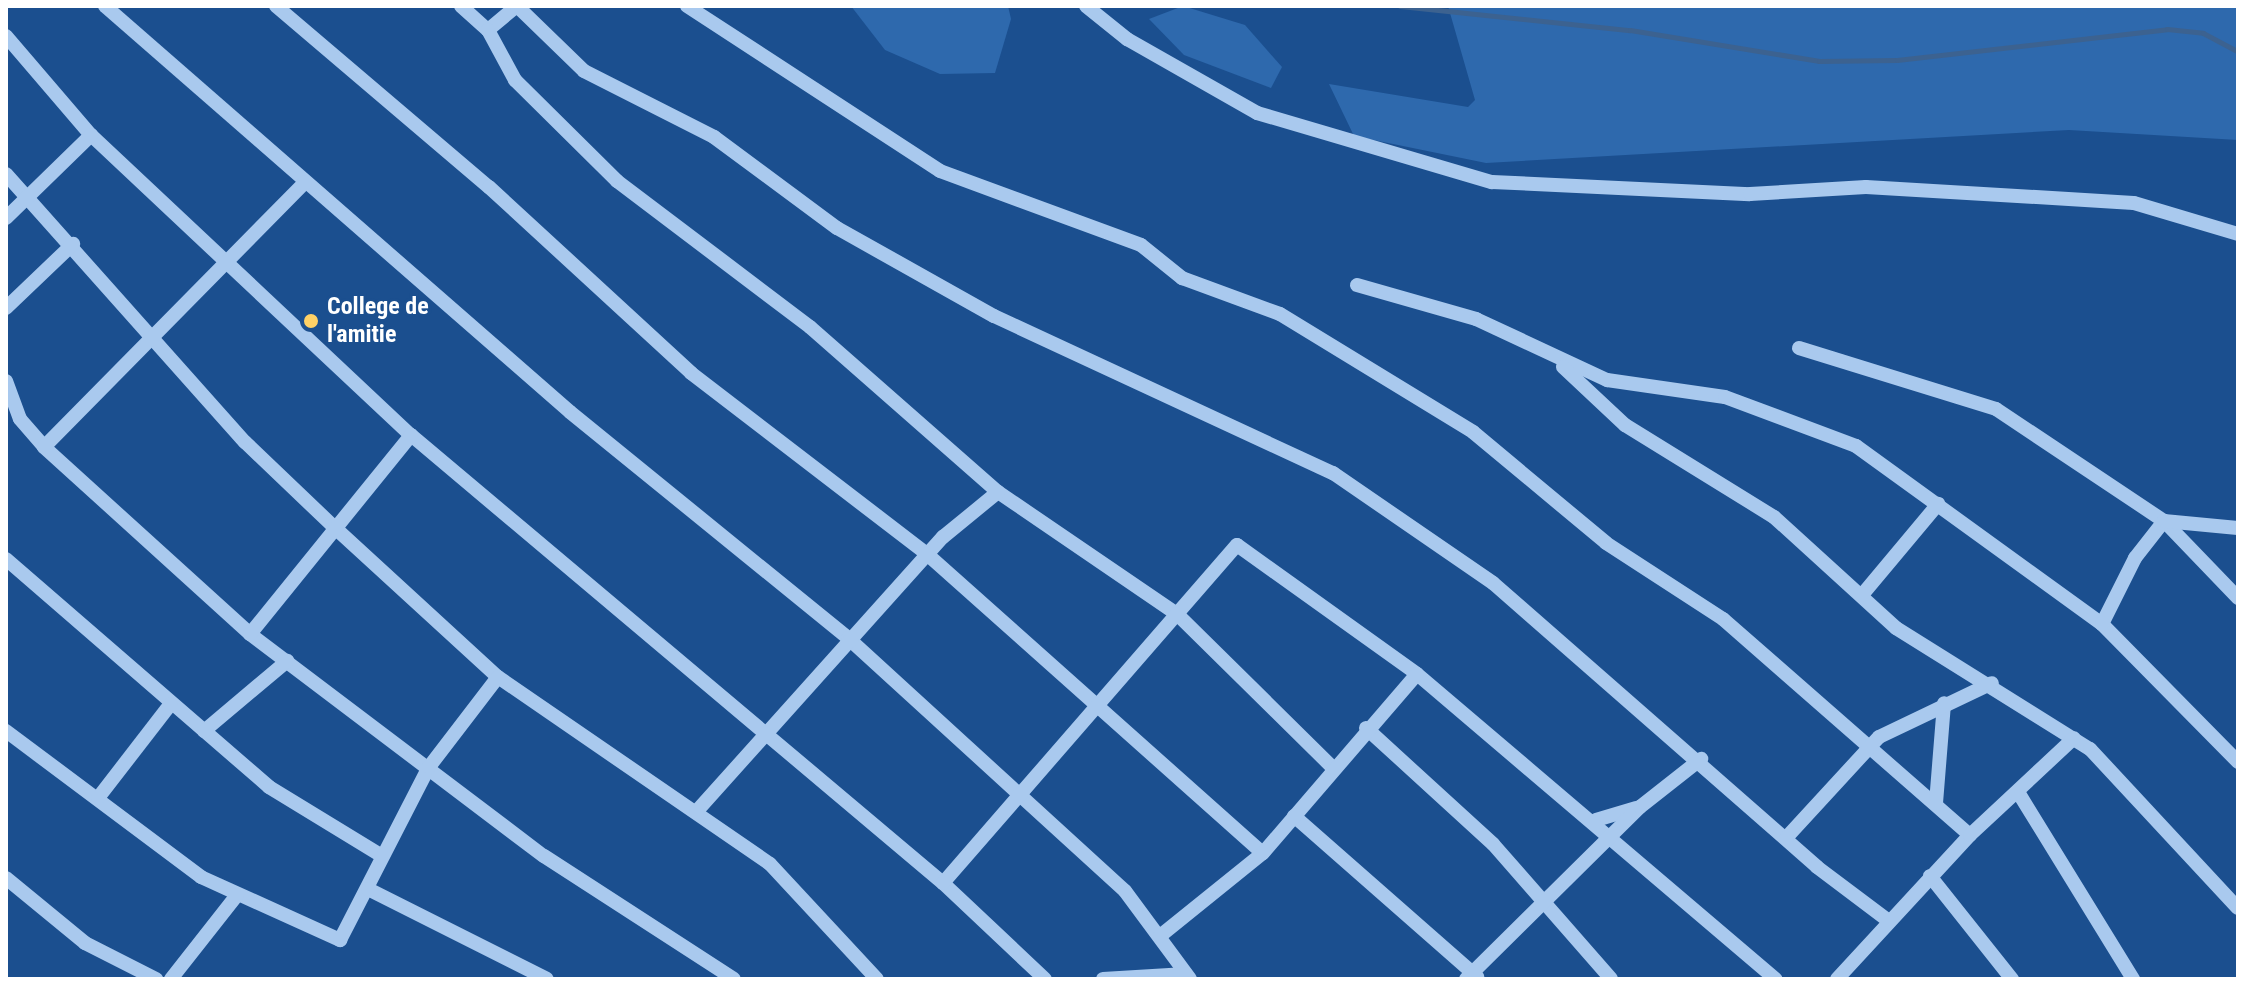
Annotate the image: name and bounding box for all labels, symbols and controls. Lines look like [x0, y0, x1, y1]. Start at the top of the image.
place label: College de l'amitie [327, 293, 429, 349]
marker: College de l'amitie [302, 312, 320, 330]

